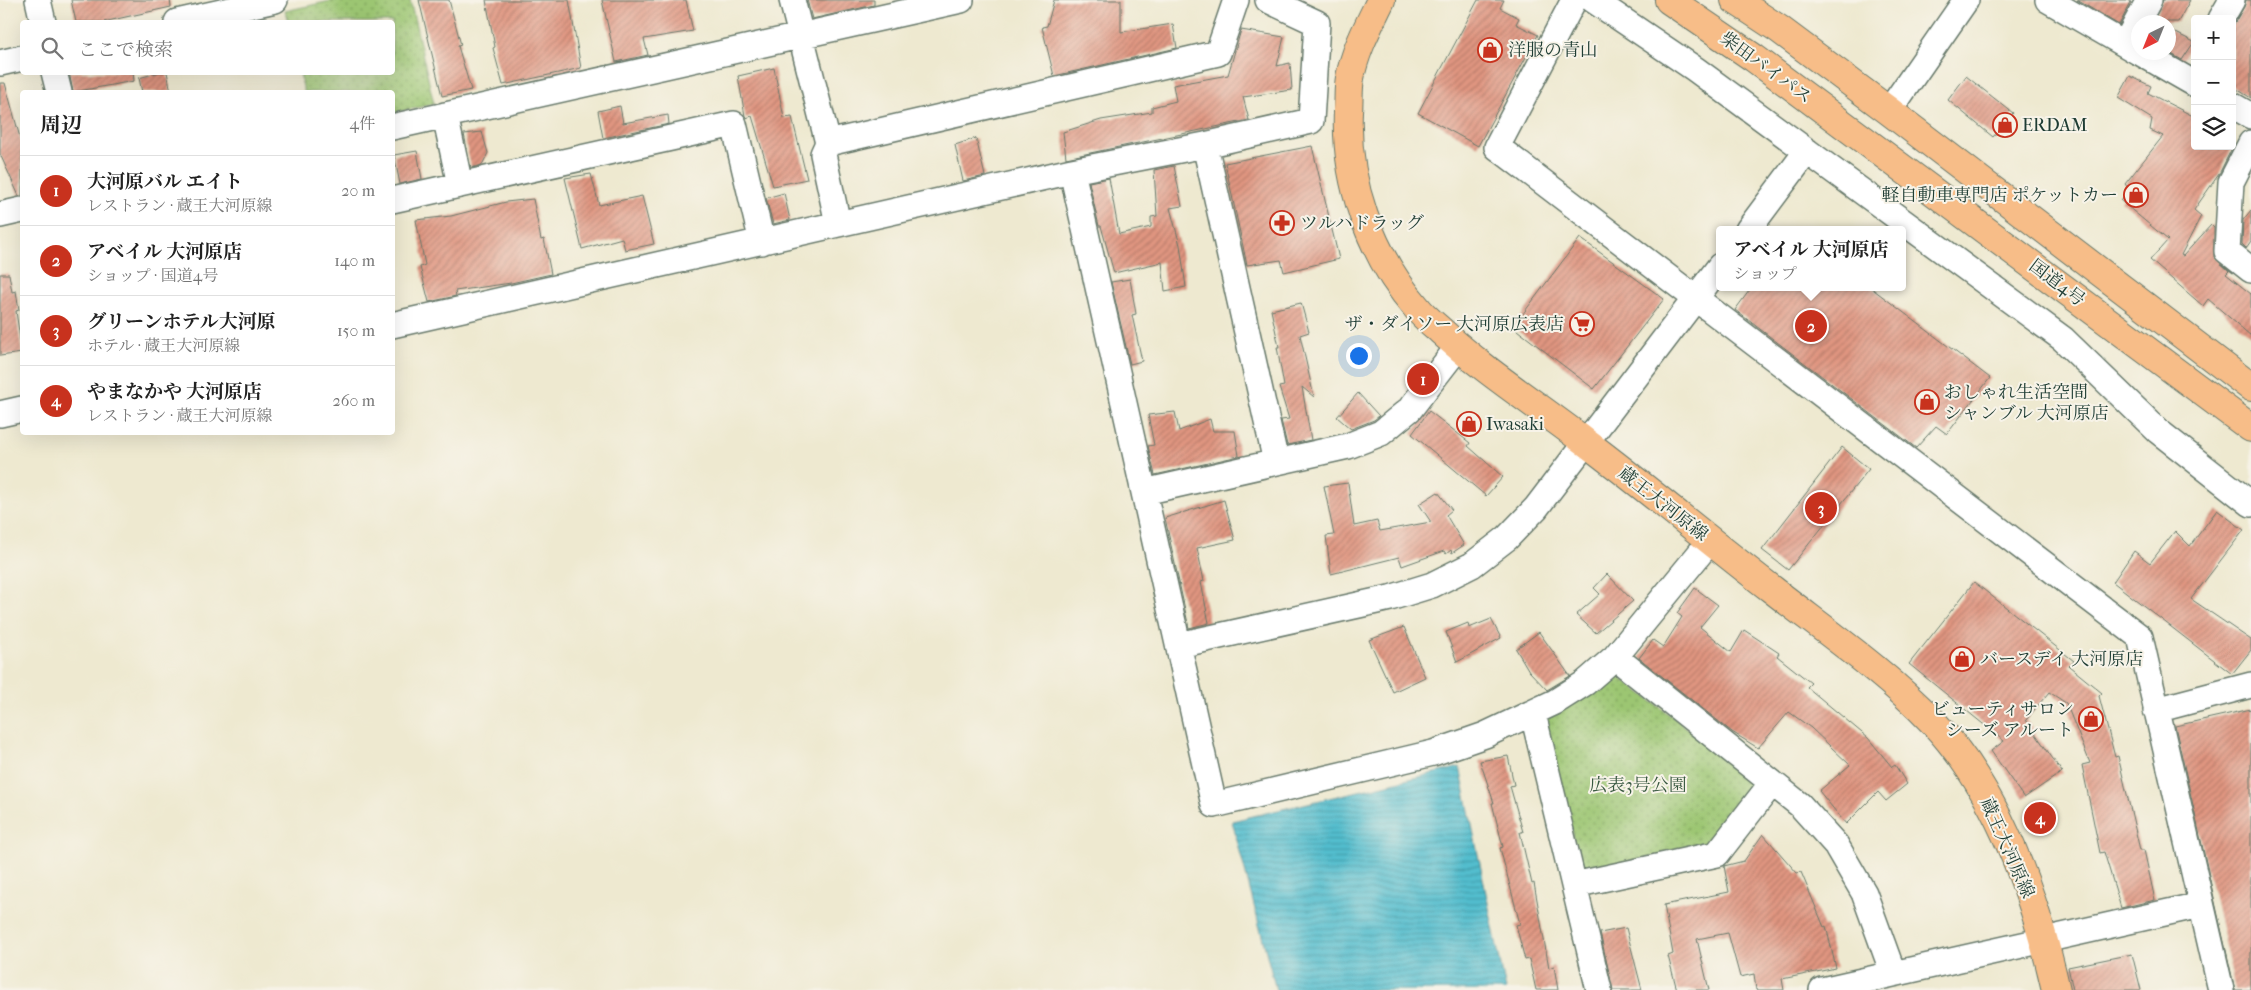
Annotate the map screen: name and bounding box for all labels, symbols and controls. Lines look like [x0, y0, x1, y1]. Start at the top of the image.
north arrow [2131, 15, 2176, 60]
map controls [2191, 15, 2236, 150]
button: + [2191, 15, 2236, 60]
search box [20, 20, 395, 75]
street label: 柴田バイパス [1716, 28, 1816, 108]
icon: search [38, 34, 66, 62]
shop icon: 洋服の青山 [1477, 37, 1503, 63]
text: ここで検索 [78, 39, 173, 61]
place label: 洋服の青山 [1508, 40, 1598, 61]
button: − [2191, 60, 2236, 105]
button: layers [2191, 105, 2236, 150]
shop icon: ERDAM [1992, 112, 2018, 138]
text: 周辺 [40, 113, 82, 137]
text: 4件 [350, 114, 375, 133]
place label: ERDAM [2022, 115, 2087, 136]
text: 大河原バル エイト [87, 171, 243, 193]
text: 1 [53, 181, 59, 200]
text: 20 m [341, 181, 375, 200]
shop icon: 軽自動車専門店 ポケットカー [2123, 182, 2149, 208]
place label: 軽自動車専門店 ポケットカー [1882, 185, 2118, 206]
text: レストラン · 蔵王大河原線 [87, 196, 273, 215]
pharmacy icon: ツルハドラッグ [1269, 210, 1295, 236]
place label: ツルハドラッグ [1300, 213, 1424, 234]
popup [1716, 226, 1906, 291]
text: アベイル 大河原店 [1733, 239, 1889, 261]
text: アベイル 大河原店 [87, 241, 242, 263]
text: 2 [52, 251, 60, 270]
text: 140 m [334, 251, 375, 270]
street label: 国道4号 [2025, 255, 2089, 311]
text: ショップ [1733, 264, 1797, 283]
text: ショップ · 国道4号 [87, 266, 218, 285]
pin: 2 [1795, 307, 1827, 345]
text: グリーンホテル大河原 [87, 311, 276, 333]
supermarket icon: ザ・ダイソー 大河原広表店 [1569, 311, 1595, 337]
place label: ザ・ダイソー 大河原広表店 [1345, 314, 1564, 335]
text: 3 [53, 321, 59, 340]
text: 150 m [337, 321, 375, 340]
text: ホテル · 蔵王大河原線 [87, 336, 240, 355]
your location [1346, 343, 1372, 369]
pin: 1 [1407, 360, 1439, 398]
text: やまなかや 大河原店 [87, 381, 262, 403]
place label: おしゃれ生活空間 シャンブル 大河原店 [1944, 382, 2109, 424]
shop icon: おしゃれ生活空間 シャンブル 大河原店 [1914, 389, 1940, 415]
text: 4 [51, 391, 61, 410]
text: 260 m [333, 391, 375, 410]
text: レストラン · 蔵王大河原線 [87, 406, 273, 425]
shop icon: Iwasaki [1456, 411, 1482, 437]
place label: Iwasaki [1486, 414, 1544, 435]
street label: 蔵王大河原線 [1614, 462, 1712, 546]
pin: 3 [1805, 489, 1837, 527]
shop icon: バースデイ 大河原店 [1949, 646, 1975, 672]
place label: バースデイ 大河原店 [1980, 649, 2143, 670]
place label: ビューティサロン シーズ アルート [1931, 699, 2074, 741]
shop icon: ビューティサロン シーズ アルート [2078, 706, 2104, 732]
park label: 広表3号公園 [1589, 775, 1687, 796]
street label: 蔵王大河原線 [1975, 794, 2039, 902]
pin: 4 [2024, 799, 2056, 837]

